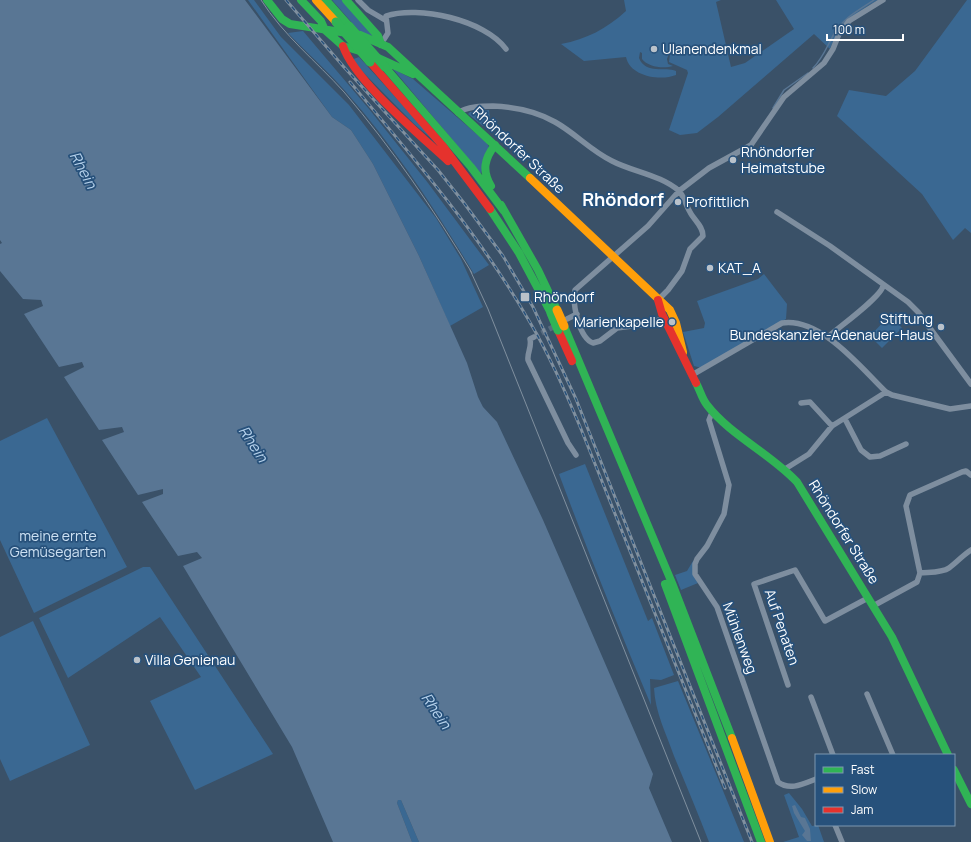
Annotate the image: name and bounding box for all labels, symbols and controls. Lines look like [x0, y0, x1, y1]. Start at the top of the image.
scale bar [827, 16, 903, 42]
text: 100 m [833, 21, 865, 38]
place label: Ulanendenkmal [662, 39, 762, 58]
marker: Ulanendenkmal [649, 44, 659, 54]
street label: Rhöndorfer Straße [469, 102, 569, 197]
place label: Rhöndorfer Heimatstube [741, 142, 825, 177]
water label: Rhein [65, 147, 103, 193]
marker: Rhöndorfer Heimatstube [728, 155, 738, 165]
district label: Rhöndorf [582, 187, 664, 211]
place label: Profittlich [686, 192, 749, 211]
marker: Profittlich [673, 197, 683, 207]
place label: KAT_A [718, 258, 761, 277]
marker: KAT_A [705, 263, 715, 273]
place label: Rhöndorf [534, 287, 594, 306]
marker: Rhöndorf [519, 291, 531, 303]
place label: Stiftung Bundeskanzler-Adenauer-Haus [730, 309, 933, 344]
place label: Marienkapelle [574, 312, 664, 331]
marker: Marienkapelle [667, 317, 677, 327]
marker: Stiftung Bundeskanzler-Adenauer-Haus [936, 322, 946, 332]
water label: Rhein [234, 421, 274, 467]
street label: Rhöndorfer Straße [805, 476, 884, 587]
park label: meine ernte Gemüsegarten [10, 526, 106, 561]
street label: Auf Penaten [761, 586, 804, 667]
street label: Mühlenweg [719, 599, 762, 676]
place label: Villa Genienau [145, 650, 235, 669]
marker: Villa Genienau [132, 655, 142, 665]
water label: Rhein [417, 688, 457, 734]
legend [815, 754, 955, 826]
text: Fast [851, 761, 875, 778]
text: Slow [851, 781, 877, 798]
text: Jam [851, 801, 873, 818]

